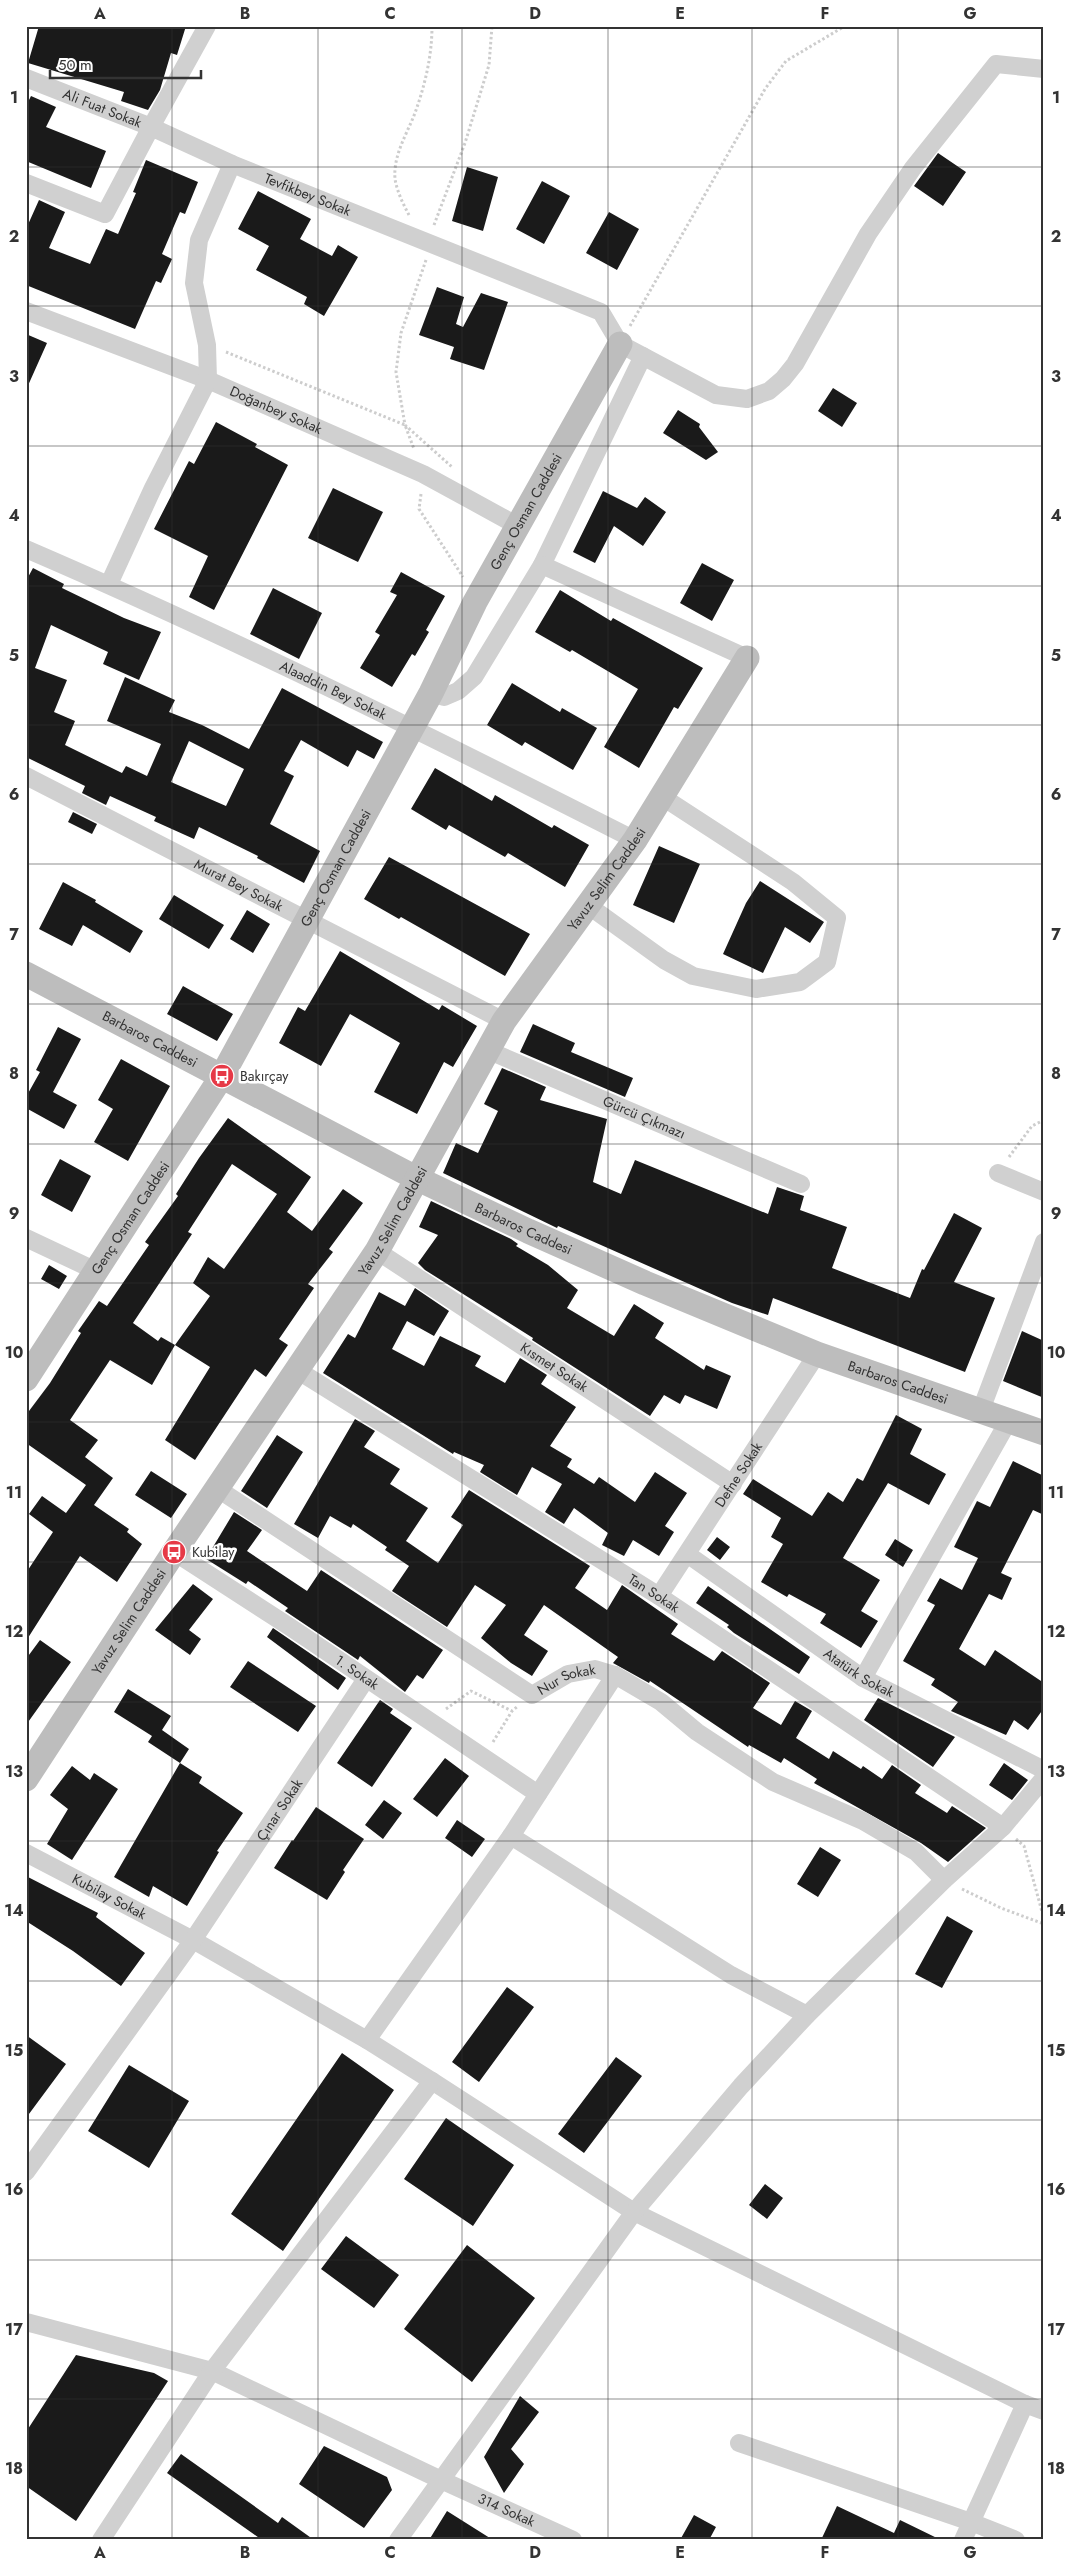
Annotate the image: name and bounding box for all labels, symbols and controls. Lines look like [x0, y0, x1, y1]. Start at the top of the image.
text: A [93, 2, 106, 25]
text: B [240, 2, 250, 25]
text: C [384, 2, 396, 25]
text: D [529, 2, 541, 25]
text: E [675, 2, 685, 25]
text: F [821, 2, 829, 25]
text: G [963, 2, 977, 25]
scale bar [50, 48, 201, 80]
text: 50 m [58, 54, 92, 76]
street label: Ali Fuat Sokak [60, 83, 145, 133]
text: 1 [10, 86, 18, 109]
text: 1 [1052, 86, 1060, 109]
street label: Tevfikbey Sokak [261, 168, 355, 221]
text: 2 [9, 225, 19, 248]
text: 2 [1051, 225, 1061, 248]
text: 3 [9, 365, 19, 388]
text: 3 [1051, 365, 1061, 388]
street label: Doğanbey Sokak [227, 381, 326, 439]
street label: Genç Osman Caddesi [485, 450, 567, 574]
text: 4 [8, 504, 20, 527]
text: 4 [1050, 504, 1062, 527]
text: 5 [9, 644, 19, 667]
text: 5 [1051, 644, 1061, 667]
street label: Alaaddin Bey Sokak [276, 656, 391, 725]
text: 6 [9, 783, 19, 806]
text: 6 [1051, 783, 1061, 806]
street label: Genç Osman Caddesi [295, 806, 376, 930]
street label: Yavuz Selim Caddesi [563, 823, 650, 935]
street label: Murat Bey Sokak [191, 854, 287, 917]
text: 7 [9, 923, 19, 946]
text: 7 [1051, 923, 1061, 946]
street label: Barbaros Caddesi [99, 1006, 201, 1072]
text: 8 [9, 1062, 19, 1085]
text: 8 [1051, 1062, 1061, 1085]
bus stop icon: Bakırçay [209, 1063, 235, 1089]
place label: Bakırçay [240, 1066, 289, 1086]
street label: Gürcü Çıkmazı [600, 1091, 689, 1144]
street label: Genç Osman Caddesi [86, 1157, 174, 1278]
street label: Yavuz Selim Caddesi [353, 1163, 432, 1279]
street label: Barbaros Caddesi [472, 1197, 575, 1259]
text: 9 [9, 1202, 19, 1225]
text: 9 [1051, 1202, 1061, 1225]
street label: Kısmet Sokak [517, 1338, 593, 1397]
text: 10 [5, 1341, 23, 1364]
text: 10 [1047, 1341, 1065, 1364]
street label: Barbaros Caddesi [845, 1356, 951, 1409]
street label: Defne Sokak [710, 1437, 767, 1511]
text: 11 [6, 1481, 22, 1504]
text: 11 [1048, 1481, 1064, 1504]
bus stop icon: Kubilay [161, 1539, 187, 1565]
place label: Kubilay [192, 1542, 235, 1562]
street label: Yavuz Selim Caddesi [87, 1565, 171, 1679]
street label: Tan Sokak [624, 1569, 684, 1618]
text: 12 [5, 1620, 23, 1643]
text: 12 [1047, 1620, 1065, 1643]
street label: Atatürk Sokak [820, 1643, 898, 1702]
street label: 1. Sokak [331, 1650, 384, 1695]
street label: Nur Sokak [534, 1659, 598, 1700]
text: 13 [5, 1760, 23, 1783]
text: 13 [1047, 1760, 1065, 1783]
street label: Çınar Sokak [251, 1774, 308, 1845]
street label: Kubilay Sokak [69, 1869, 151, 1924]
text: 14 [4, 1899, 24, 1922]
text: 14 [1046, 1899, 1066, 1922]
text: 15 [5, 2039, 23, 2062]
text: 15 [1047, 2039, 1065, 2062]
text: 16 [5, 2178, 23, 2201]
text: 16 [1047, 2178, 1065, 2201]
text: 17 [5, 2318, 23, 2341]
text: 17 [1047, 2318, 1065, 2341]
text: 18 [5, 2457, 23, 2480]
text: 18 [1047, 2457, 1065, 2480]
street label: 314 Sokak [475, 2488, 539, 2532]
text: A [93, 2541, 106, 2564]
text: B [240, 2541, 250, 2564]
text: C [384, 2541, 396, 2564]
text: D [529, 2541, 541, 2564]
text: E [675, 2541, 685, 2564]
text: F [821, 2541, 829, 2564]
text: G [963, 2541, 977, 2564]

